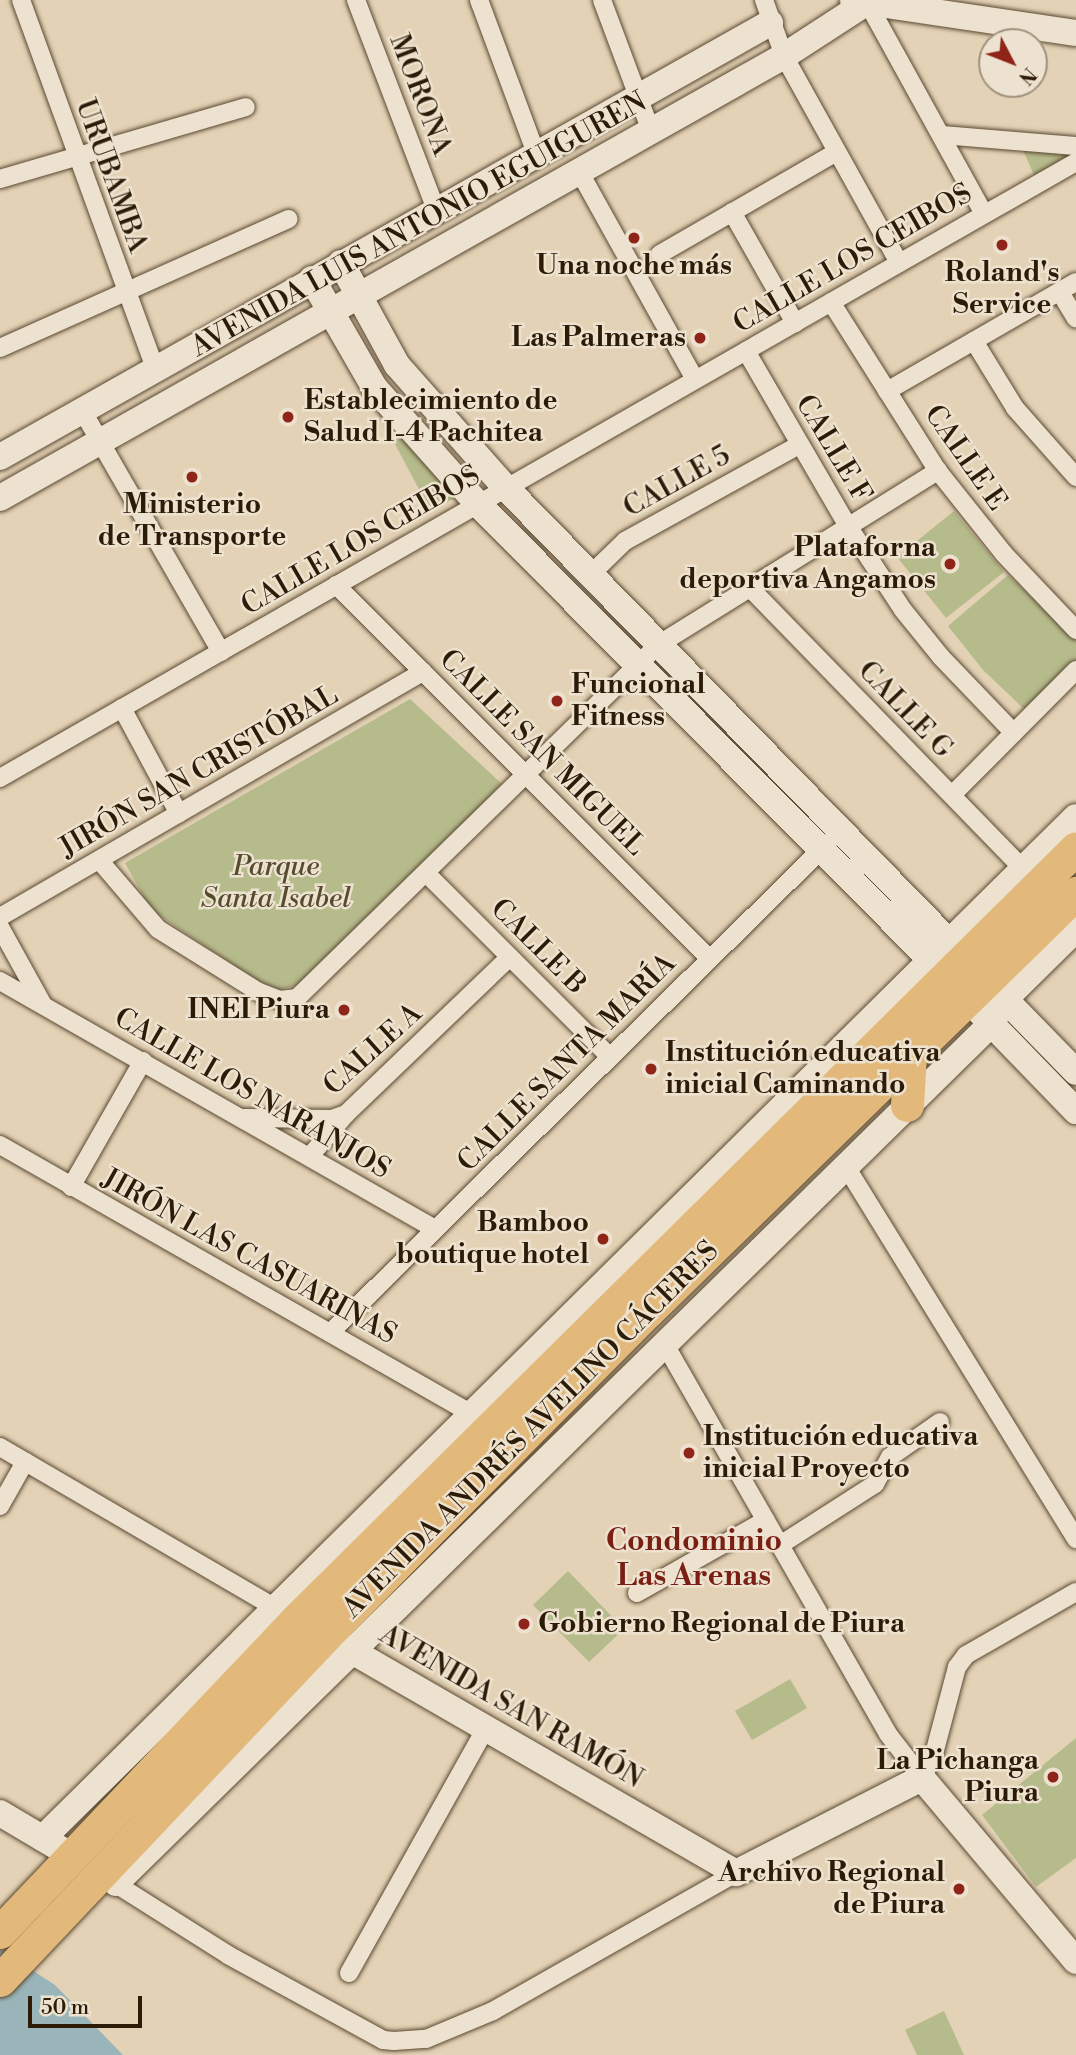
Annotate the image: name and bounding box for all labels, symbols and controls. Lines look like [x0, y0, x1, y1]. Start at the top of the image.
north arrow [978, 28, 1048, 98]
street label: MORONA [382, 30, 458, 160]
text: N [1013, 62, 1041, 89]
street label: AVENIDA LUIS ANTONIO EGUIGUREN [186, 85, 652, 365]
street label: URUBAMBA [68, 95, 154, 257]
street label: CALLE LOS CEIBOS [728, 177, 978, 341]
marker: Una noche más [626, 230, 642, 246]
marker: Roland's Service [994, 237, 1010, 253]
place label: Una noche más [536, 249, 732, 283]
place label: Roland's Service [945, 256, 1059, 322]
place label: Las Palmeras [511, 321, 686, 355]
marker: Las Palmeras [692, 330, 708, 346]
place label: Establecimiento de Salud I-4 Pachitea [304, 384, 558, 450]
street label: CALLE F [788, 389, 878, 509]
street label: CALLE E [917, 399, 1013, 517]
marker: Establecimiento de Salud I-4 Pachitea [278, 407, 298, 427]
street label: CALLE 5 [618, 439, 736, 525]
street label: CALLE LOS CEIBOS [236, 459, 486, 623]
marker: Ministerio de Transporte [184, 469, 200, 485]
place label: Ministerio de Transporte [98, 488, 286, 554]
place label: Plataforna deportiva Angamos [679, 531, 936, 597]
marker: Plataforna deportiva Angamos [942, 556, 958, 572]
street label: CALLE SAN MIGUEL [432, 643, 652, 863]
street label: CALLE G [851, 654, 959, 766]
place label: Funcional Fitness [571, 668, 705, 734]
street label: JIRÓN SAN CRISTÓBAL [54, 679, 344, 865]
marker: Funcional Fitness [549, 693, 565, 709]
park label: Parque Santa Isabel [201, 850, 351, 916]
street label: CALLE B [483, 892, 593, 1002]
street label: CALLE SANTA MARÍA [451, 947, 683, 1179]
place label: INEI Piura [187, 993, 330, 1027]
street label: CALLE A [317, 997, 429, 1103]
street label: CALLE LOS NARANJOS [108, 1001, 396, 1187]
marker: INEI Piura [336, 1002, 352, 1018]
place label: Institución educativa inicial Caminando [665, 1036, 940, 1102]
marker: Institución educativa inicial Caminando [643, 1061, 659, 1077]
street label: JIRÓN LAS CASUARINAS [96, 1162, 402, 1352]
place label: Bamboo boutique hotel [396, 1206, 589, 1272]
marker: Bamboo boutique hotel [595, 1231, 611, 1247]
street label: AVENIDA ANDRÉS AVELINO CÁCERES [336, 1235, 726, 1625]
place label: Institución educativa inicial Proyecto [703, 1420, 978, 1486]
marker: Institución educativa inicial Proyecto [681, 1445, 697, 1461]
district label: Condominio Las Arenas [606, 1523, 782, 1594]
place label: Gobierno Regional de Piura [538, 1607, 905, 1641]
marker: Gobierno Regional de Piura [516, 1616, 532, 1632]
street label: AVENIDA SAN RAMÓN [373, 1618, 649, 1796]
place label: La Pichanga Piura [876, 1744, 1039, 1810]
marker: La Pichanga Piura [1045, 1769, 1061, 1785]
place label: Archivo Regional de Piura [718, 1856, 945, 1922]
marker: Archivo Regional de Piura [951, 1881, 967, 1897]
scale bar [32, 1982, 145, 2026]
text: 50 m [41, 1995, 89, 2021]

